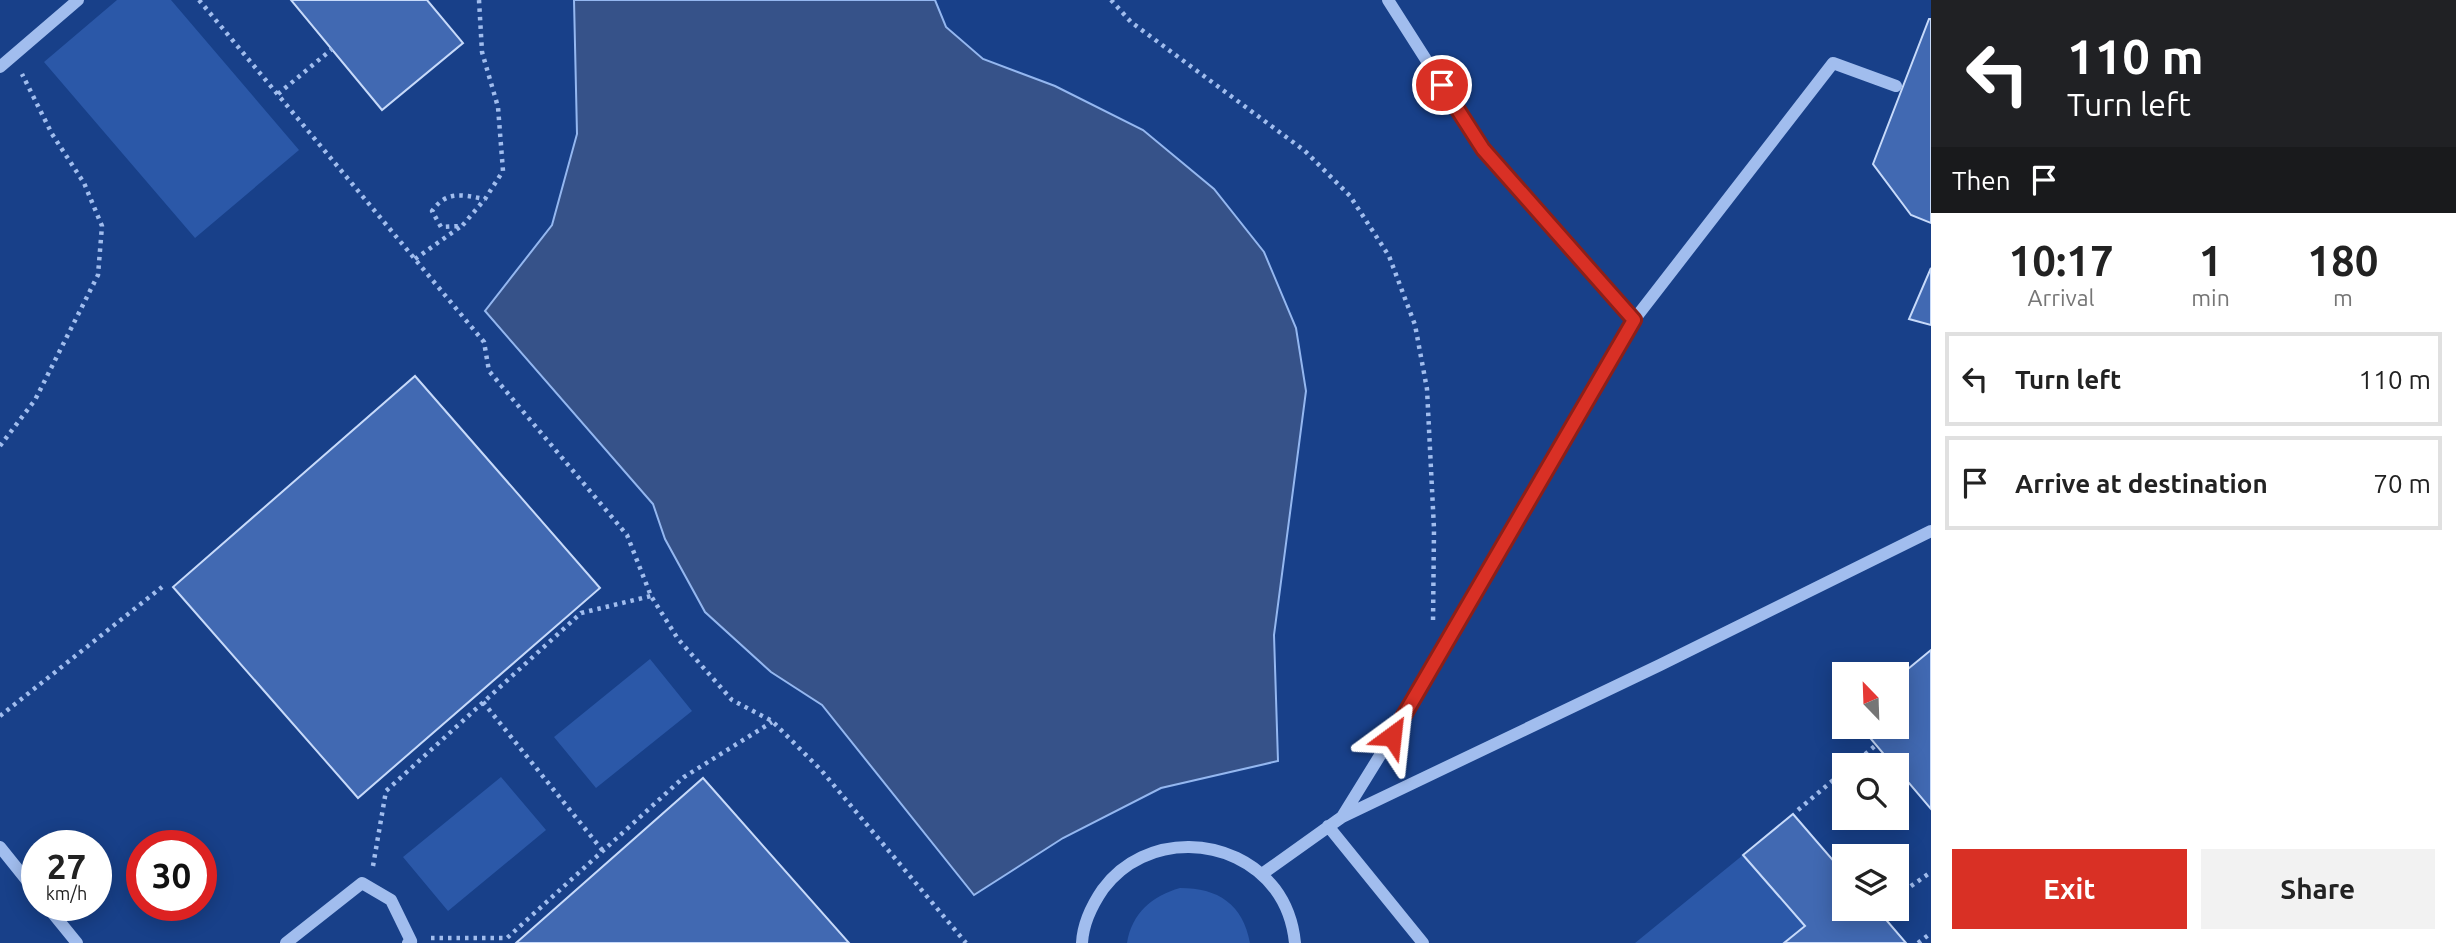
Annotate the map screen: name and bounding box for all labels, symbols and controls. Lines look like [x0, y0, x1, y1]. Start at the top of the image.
icon: left [1952, 28, 2043, 119]
text: 110 m [2067, 28, 2204, 83]
pin [1412, 55, 1472, 115]
icon: arrive [1423, 66, 1461, 104]
text: Turn left [2067, 86, 2191, 122]
icon: arrive [2025, 161, 2063, 199]
text: Then [1952, 166, 2011, 195]
text: 10:17 [2009, 237, 2114, 284]
text: 1 [2199, 237, 2222, 284]
text: 180 [2307, 237, 2378, 284]
text: Arrival [2028, 285, 2095, 310]
text: min [2191, 285, 2230, 310]
text: m [2333, 285, 2353, 310]
icon: left [1956, 360, 1994, 398]
text: Turn left [2015, 365, 2121, 394]
text: 110 m [2359, 365, 2431, 394]
icon: arrive [1956, 464, 1994, 502]
text: Arrive at destination [2015, 469, 2268, 498]
text: 70 m [2373, 469, 2431, 498]
north arrow [1832, 662, 1909, 738]
map controls [1832, 662, 1909, 921]
position arrow [1355, 699, 1429, 773]
button: search [1832, 753, 1909, 830]
speed limit sign: 30 [126, 830, 217, 921]
button: layers [1832, 844, 1909, 921]
text: 27 [47, 846, 86, 886]
button: Exit [1952, 849, 2187, 929]
button: Share [2201, 849, 2435, 929]
text: km/h [46, 883, 87, 903]

